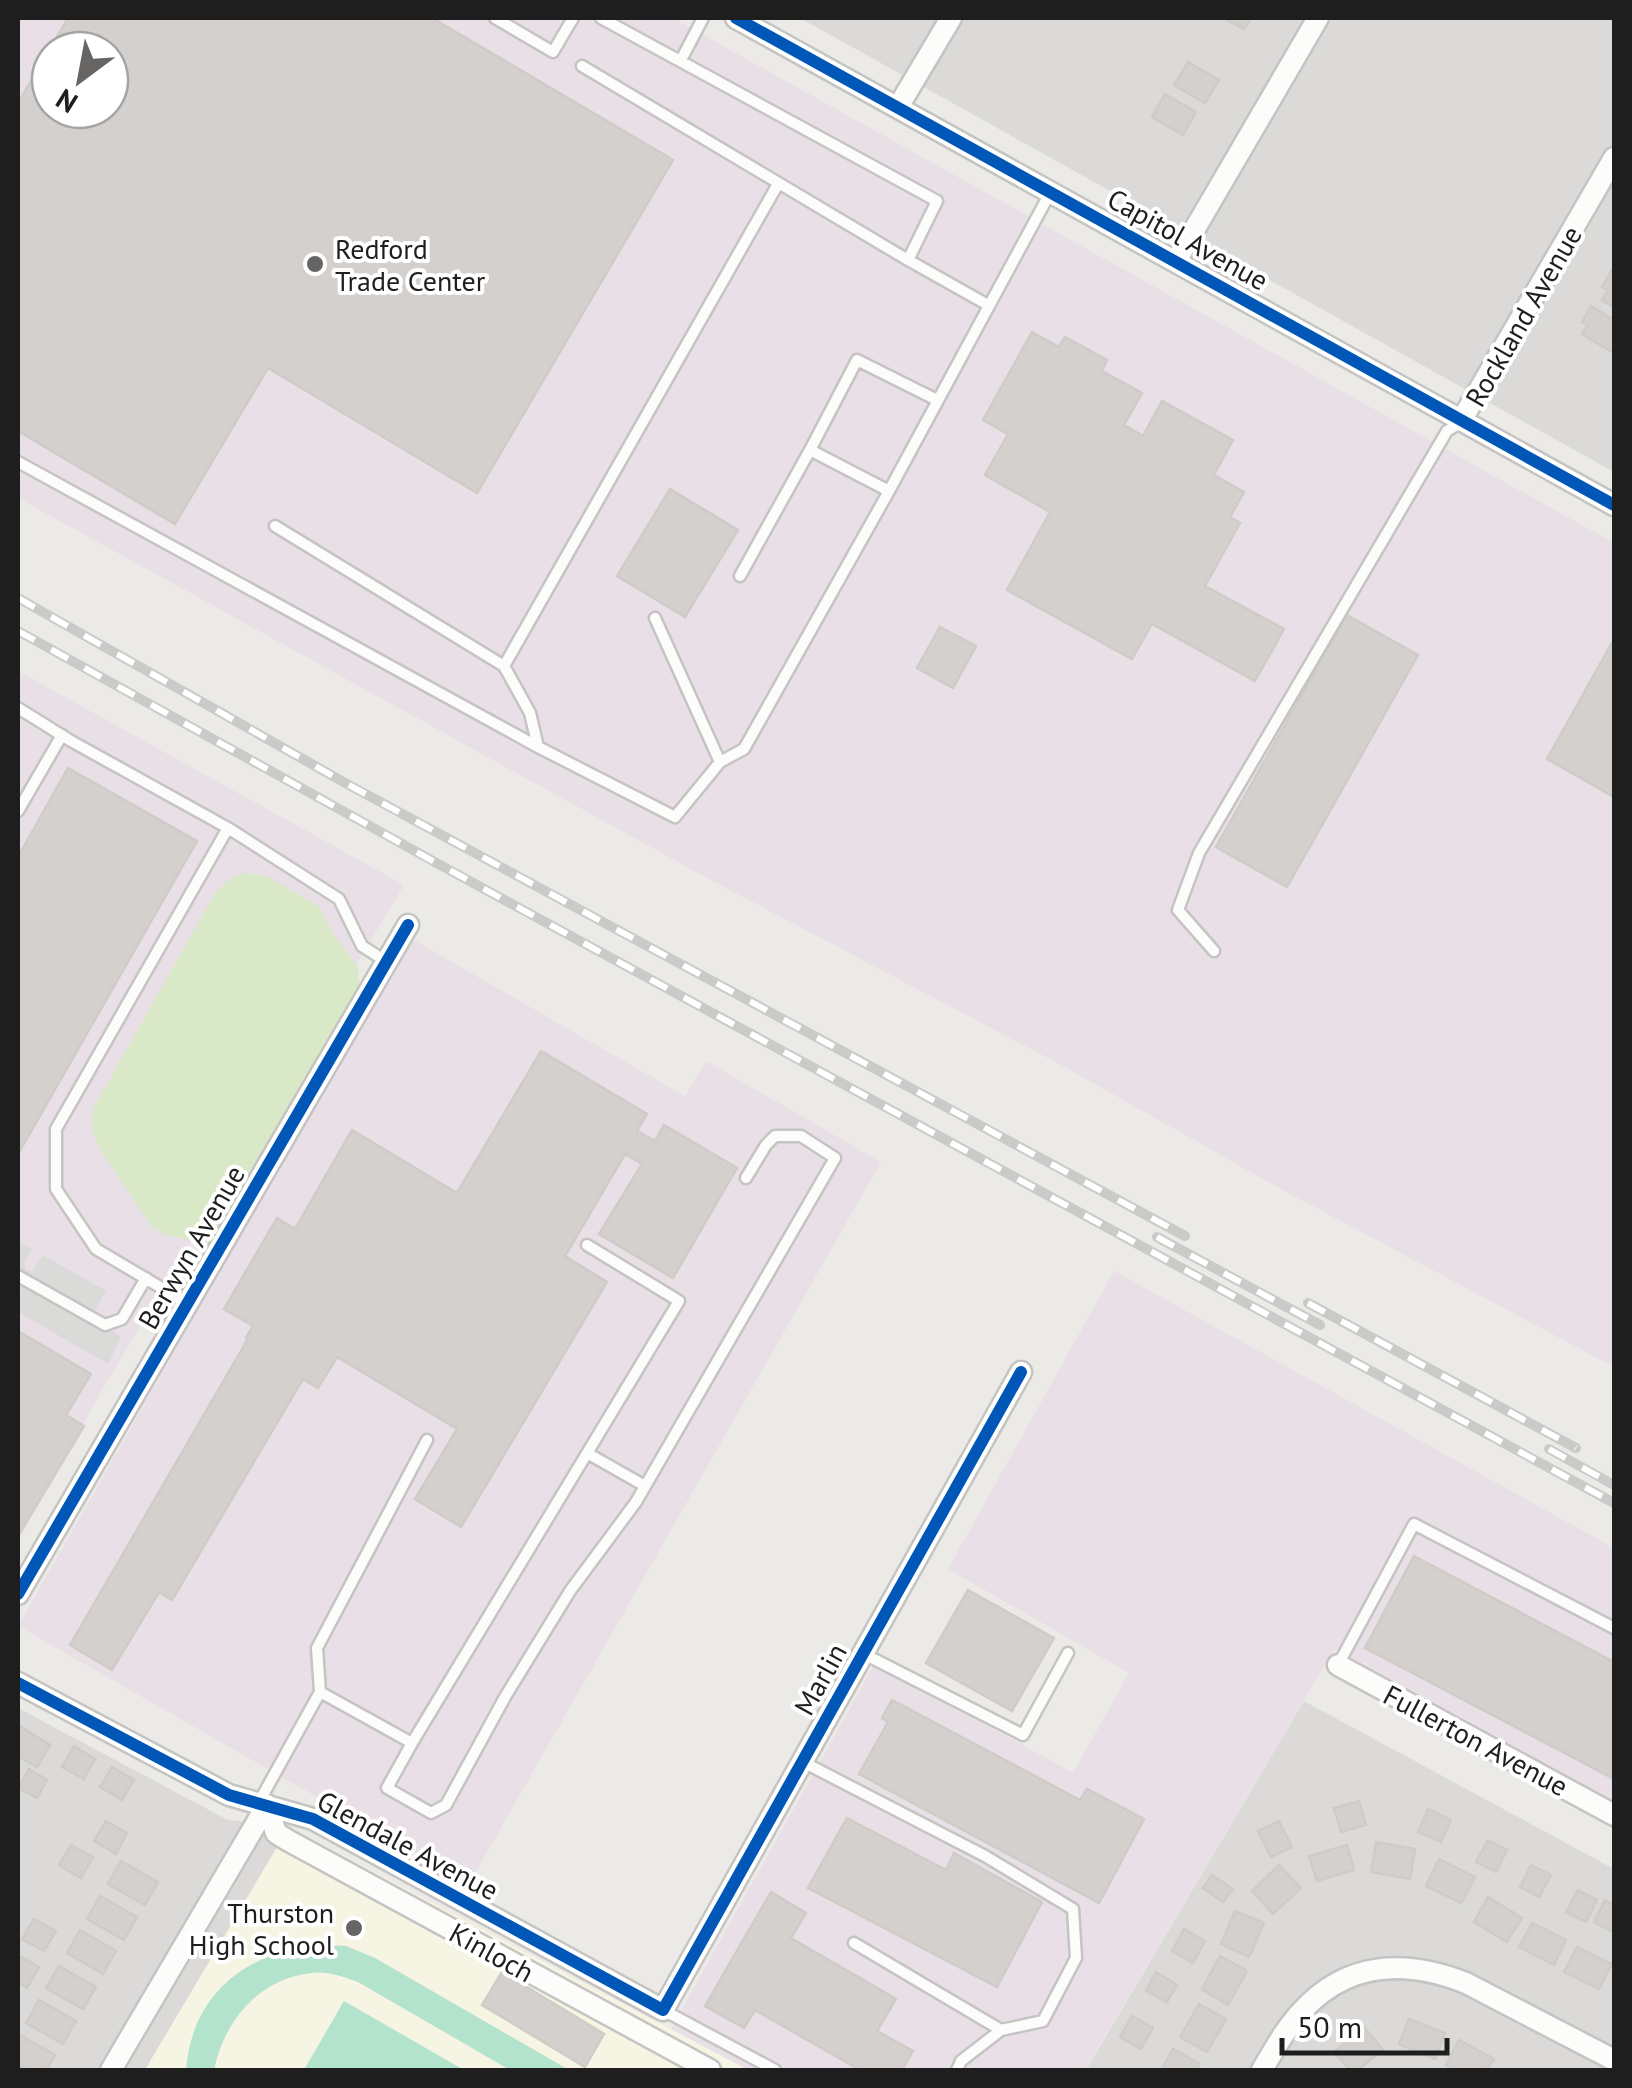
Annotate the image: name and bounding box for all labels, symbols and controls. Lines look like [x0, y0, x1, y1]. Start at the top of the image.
north arrow [30, 30, 130, 130]
text: N [49, 81, 84, 122]
street label: Capitol Avenue [1101, 180, 1275, 298]
street label: Rockland Avenue [1456, 219, 1590, 413]
place label: Redford Trade Center [335, 230, 486, 299]
marker: Redford Trade Center [304, 253, 326, 275]
street label: Berwyn Avenue [129, 1158, 253, 1336]
street label: Marlin [785, 1637, 855, 1721]
street label: Fullerton Avenue [1377, 1676, 1575, 1804]
street label: Glendale Avenue [311, 1782, 505, 1908]
place label: Thurston High School [189, 1894, 334, 1963]
street label: Kinloch [443, 1914, 541, 1990]
marker: Thurston High School [343, 1917, 365, 1939]
scale bar [1282, 1993, 1447, 2055]
text: 50 m [1297, 2007, 1362, 2046]

